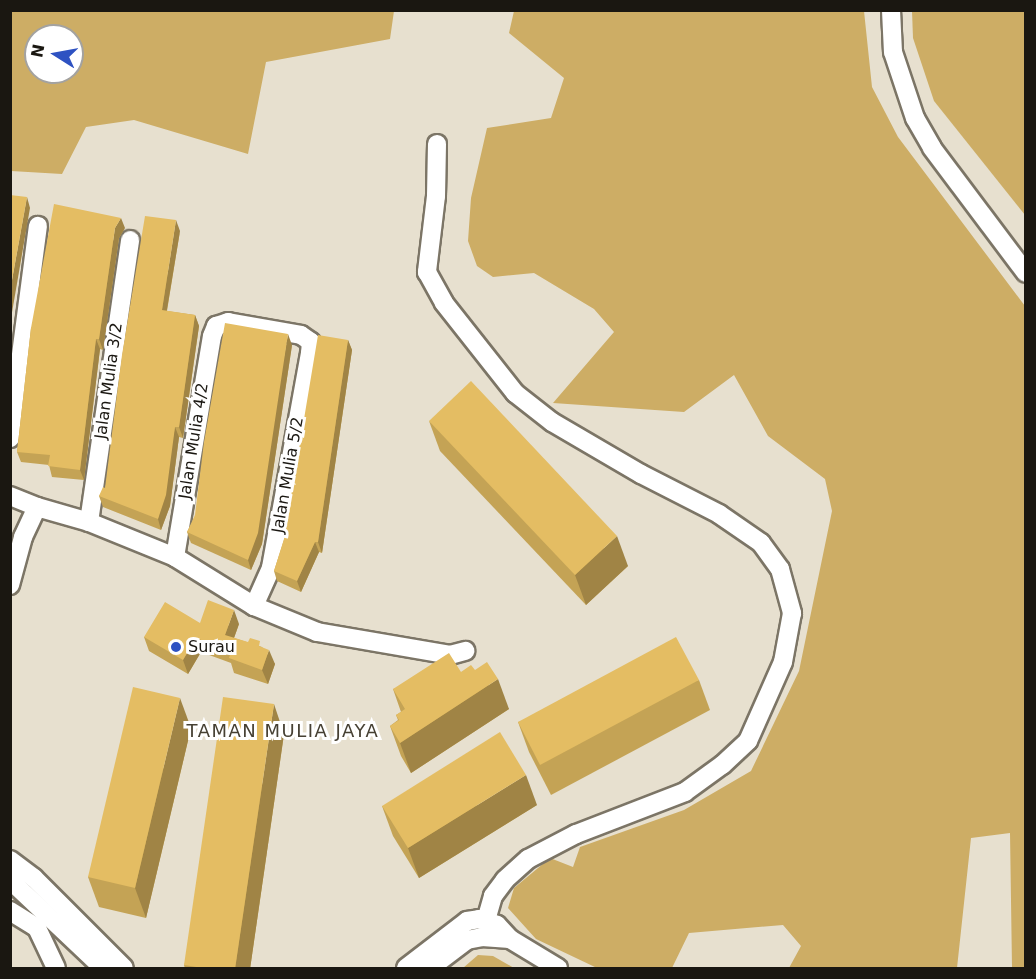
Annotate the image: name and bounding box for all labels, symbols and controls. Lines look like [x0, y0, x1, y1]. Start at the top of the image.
north arrow [24, 24, 84, 84]
text: N [27, 42, 48, 59]
street label: Jalan Mulia 3/2 [91, 321, 127, 441]
street label: Jalan Mulia 4/2 [175, 381, 213, 501]
street label: Jalan Mulia 5/2 [268, 415, 308, 535]
place label: Surau [188, 637, 235, 657]
marker: Surau [169, 640, 183, 654]
district label: TAMAN MULIA JAYA [187, 720, 379, 742]

